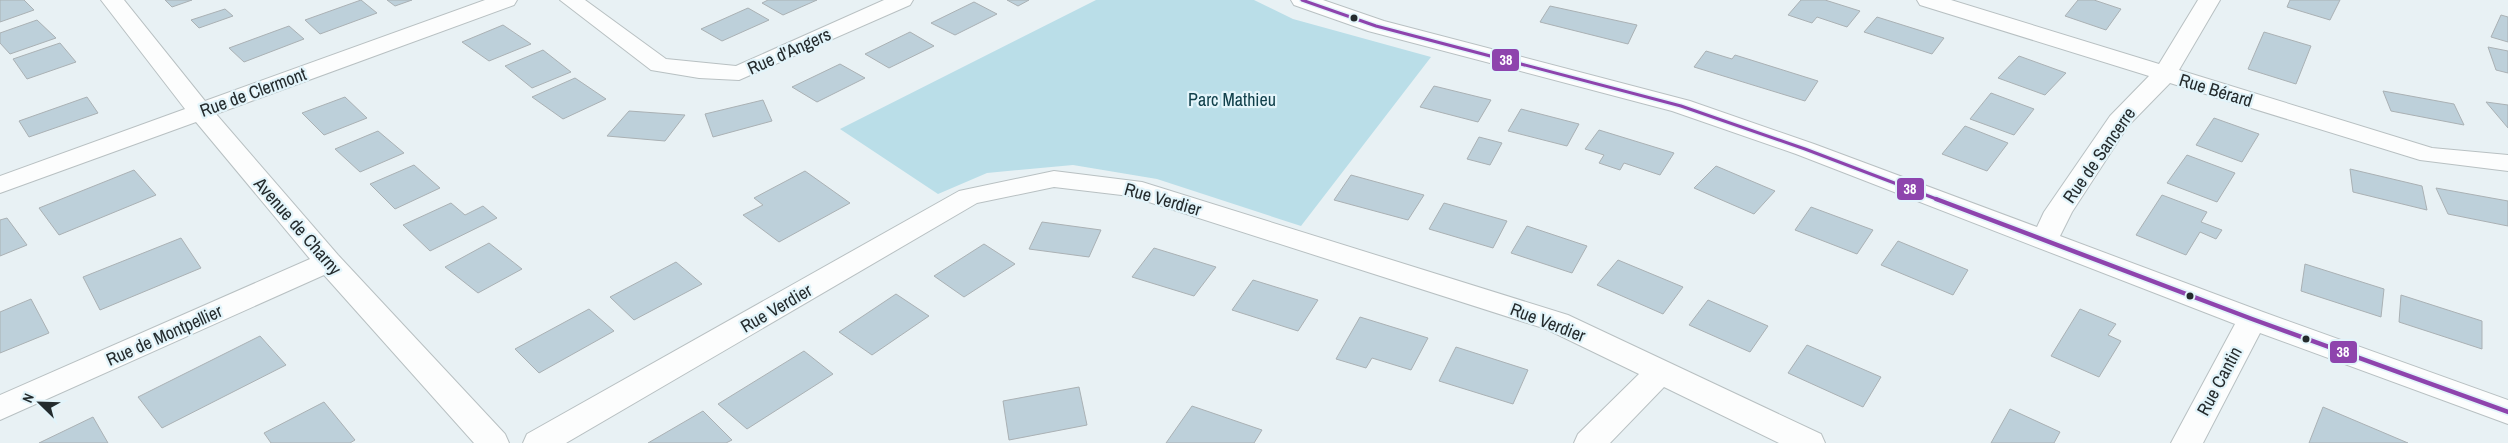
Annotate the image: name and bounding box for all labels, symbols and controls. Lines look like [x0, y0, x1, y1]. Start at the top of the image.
unlabelled marker [1349, 13, 1359, 23]
street label: Rue d'Angers [743, 21, 835, 81]
line badge: 38 [1491, 48, 1520, 72]
text: 38 [1500, 51, 1512, 69]
street label: Rue de Clermont [196, 61, 310, 123]
street label: Rue Bérard [2176, 67, 2256, 113]
park label: Parc Mathieu [1188, 87, 1276, 112]
street label: Rue de Sancerre [2057, 102, 2141, 208]
street label: Avenue de Charny [248, 171, 348, 281]
street label: Rue Verdier [1122, 176, 1204, 222]
line badge: 38 [1896, 177, 1925, 201]
text: 38 [1904, 180, 1916, 198]
street label: Rue Verdier [736, 277, 816, 339]
unlabelled marker [2185, 291, 2195, 301]
street label: Rue Verdier [1507, 296, 1589, 348]
street label: Rue de Montpellier [102, 298, 226, 372]
unlabelled marker [2301, 334, 2311, 344]
line badge: 38 [2329, 340, 2358, 364]
street label: Rue Cantin [2190, 342, 2248, 420]
text: 38 [2337, 343, 2349, 361]
north arrow [15, 378, 65, 428]
text: N [18, 391, 38, 405]

